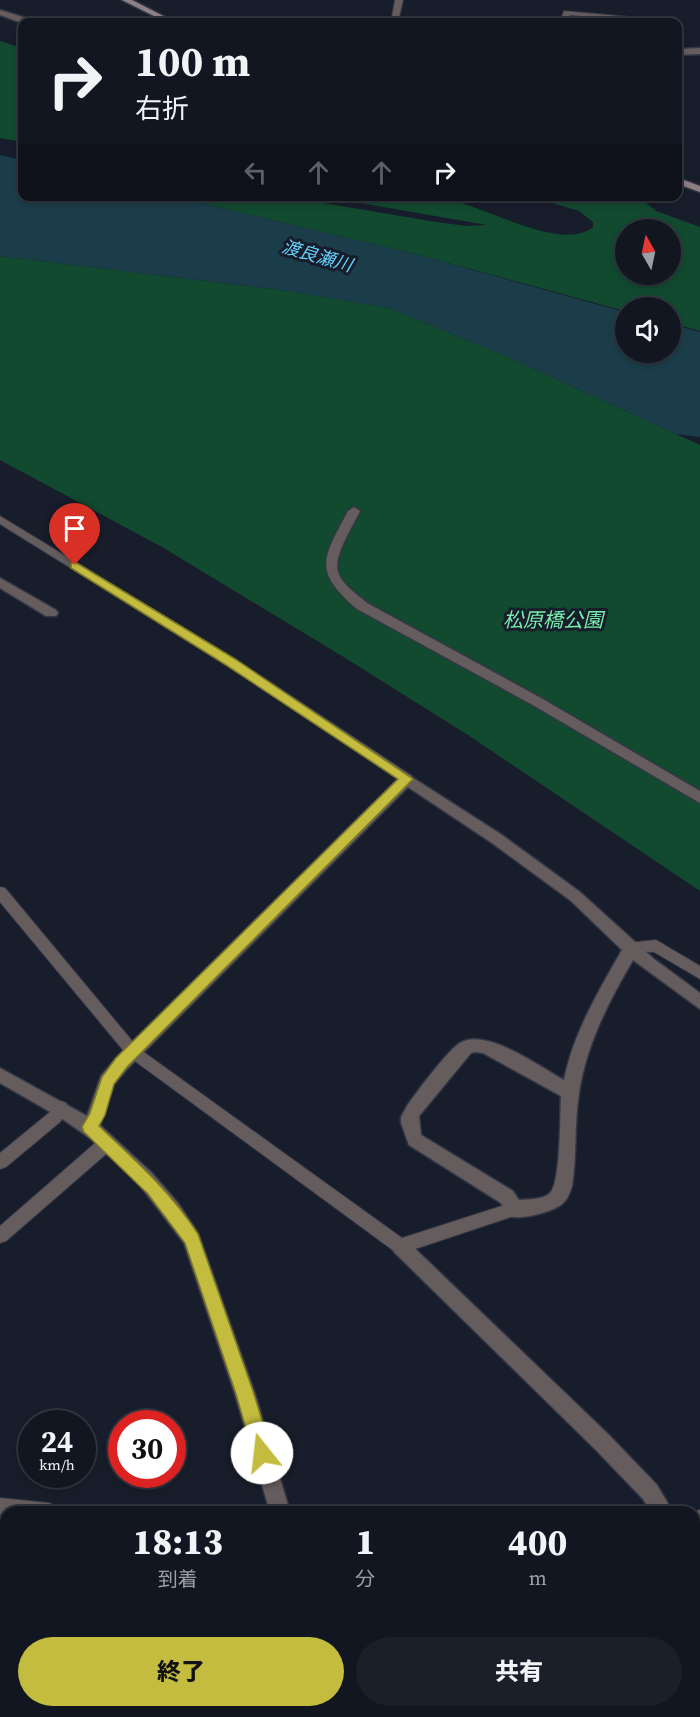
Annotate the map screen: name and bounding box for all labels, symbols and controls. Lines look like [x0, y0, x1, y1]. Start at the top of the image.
text: 100 m [135, 32, 250, 90]
icon: right [36, 42, 114, 120]
text: 右折 [135, 90, 189, 127]
icon: left [239, 156, 272, 189]
icon: ahead [302, 156, 335, 189]
icon: ahead [365, 156, 398, 189]
icon: right [428, 156, 461, 189]
north arrow [615, 219, 681, 285]
map controls [615, 219, 681, 363]
water label: 渡良瀬川 [279, 234, 357, 278]
button: sound [615, 297, 681, 363]
pin [49, 503, 100, 565]
icon: arrive [58, 512, 91, 545]
park label: 松原橋公園 [503, 606, 606, 634]
speed limit sign: 30 [108, 1410, 186, 1488]
text: 24 [41, 1421, 73, 1462]
position arrow [230, 1421, 294, 1485]
text: km/h [39, 1454, 75, 1475]
text: 18:13 [133, 1517, 223, 1566]
text: 1 [355, 1517, 375, 1566]
text: 400 [508, 1518, 567, 1567]
text: m [529, 1564, 547, 1592]
text: 到着 [158, 1565, 198, 1593]
text: 分 [355, 1565, 375, 1593]
button: 終了 [18, 1637, 344, 1706]
button: 共有 [356, 1637, 682, 1706]

